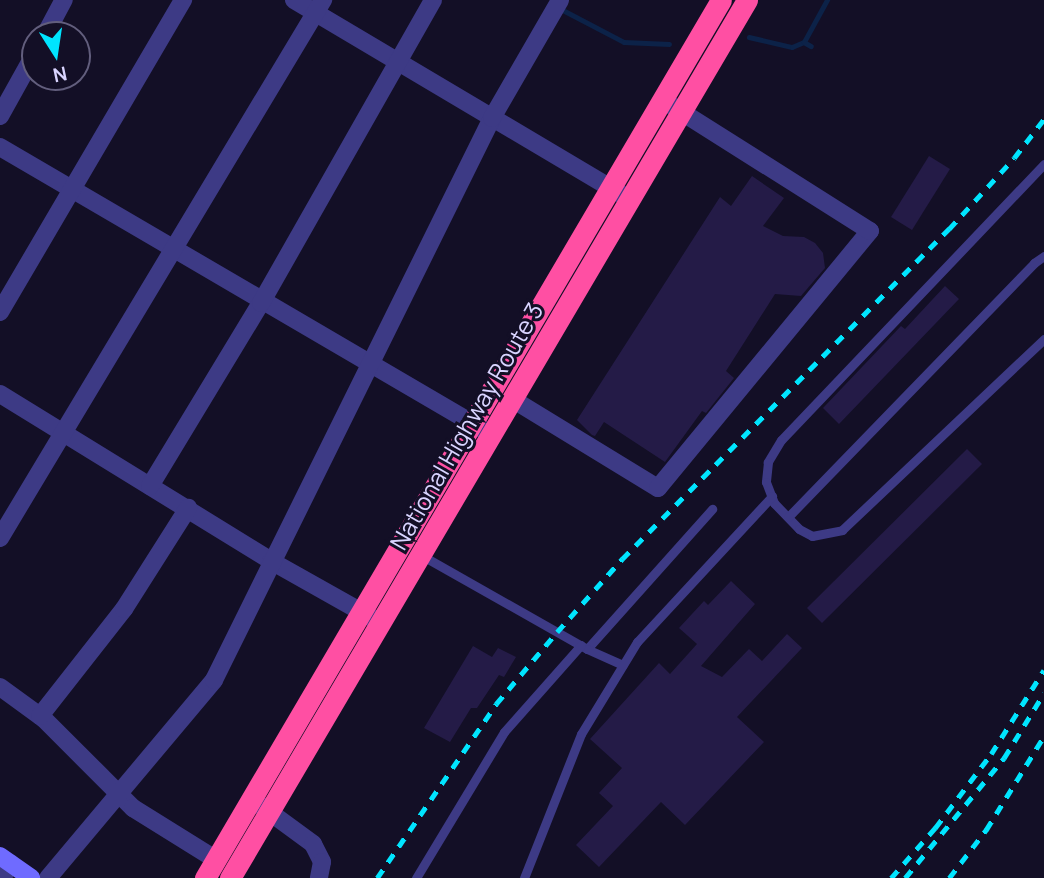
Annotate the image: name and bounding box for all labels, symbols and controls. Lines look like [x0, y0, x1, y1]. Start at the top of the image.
north arrow [21, 21, 91, 91]
text: N [51, 60, 69, 89]
street label: National Highway Route 3 [383, 297, 549, 555]

